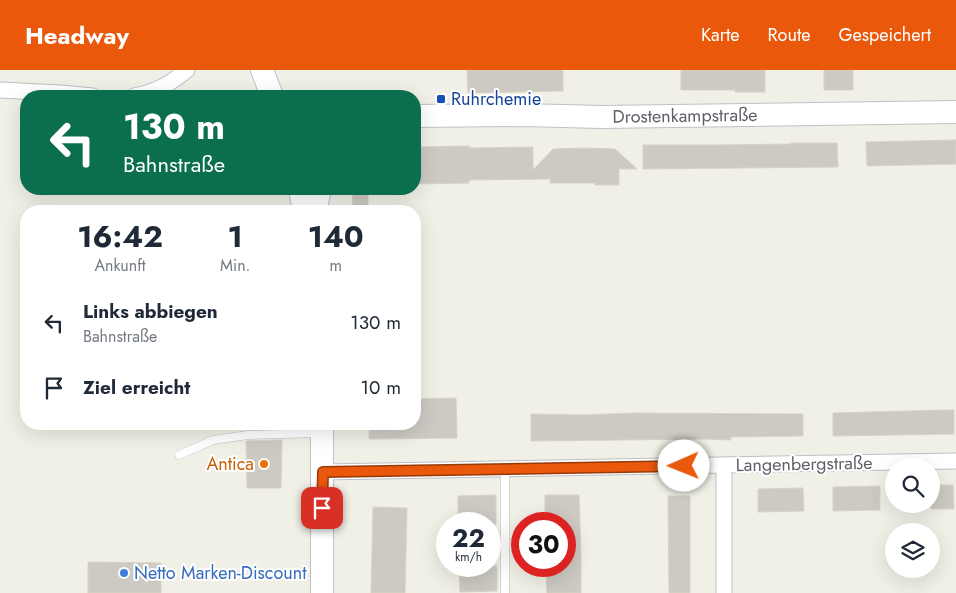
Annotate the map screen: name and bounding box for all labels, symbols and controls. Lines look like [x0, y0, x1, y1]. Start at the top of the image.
text: Headway [25, 18, 129, 53]
text: Karte [701, 22, 740, 48]
text: Route [768, 22, 810, 48]
text: Gespeichert [838, 22, 931, 48]
place label: Ruhrchemie [451, 86, 541, 112]
marker: Ruhrchemie [435, 93, 447, 105]
text: 130 m [123, 102, 225, 152]
street label: Drostenkampstraße [612, 102, 758, 130]
icon: left [40, 110, 105, 175]
text: Bahnstraße [123, 148, 225, 180]
text: 16:42 [77, 215, 163, 258]
text: 1 [228, 215, 243, 258]
text: 140 [308, 215, 364, 258]
text: Ankunft [95, 254, 146, 277]
text: Min. [220, 254, 250, 277]
text: m [329, 254, 342, 277]
text: Links abbiegen [83, 298, 218, 325]
icon: left [40, 309, 68, 337]
text: 130 m [350, 309, 401, 336]
text: Bahnstraße [83, 325, 157, 348]
icon: arrive [40, 374, 68, 402]
text: Ziel erreicht [83, 374, 190, 401]
text: 10 m [361, 374, 401, 401]
position arrow [657, 439, 709, 491]
street label: Langenbergstraße [735, 450, 873, 478]
place label: Antica [206, 451, 254, 477]
marker: Antica [258, 458, 270, 470]
map controls [885, 458, 940, 578]
button: search [885, 458, 940, 513]
pin [301, 487, 343, 529]
icon: arrive [308, 494, 336, 522]
speed limit sign: 30 [511, 512, 576, 577]
text: 22 [452, 520, 485, 556]
button: layers [885, 523, 940, 578]
text: km/h [455, 548, 482, 566]
place label: Netto Marken-Discount [134, 560, 307, 586]
marker: Netto Marken-Discount [118, 567, 130, 579]

